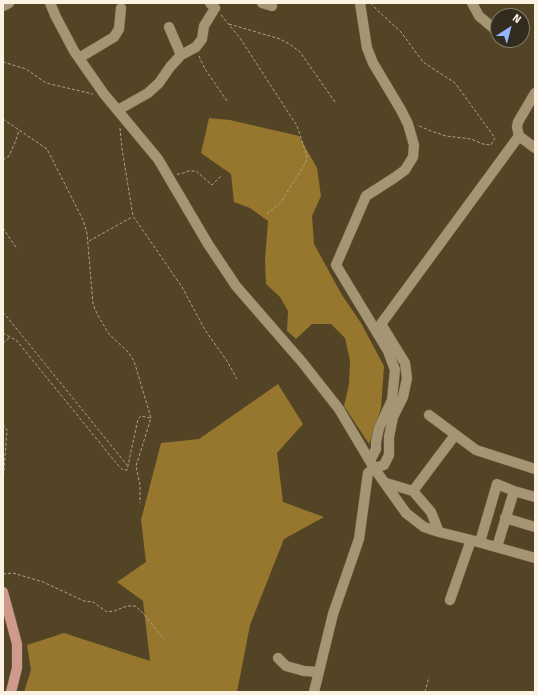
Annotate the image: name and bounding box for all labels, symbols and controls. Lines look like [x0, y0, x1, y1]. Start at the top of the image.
north arrow [490, 8, 530, 48]
text: N [510, 11, 524, 26]

